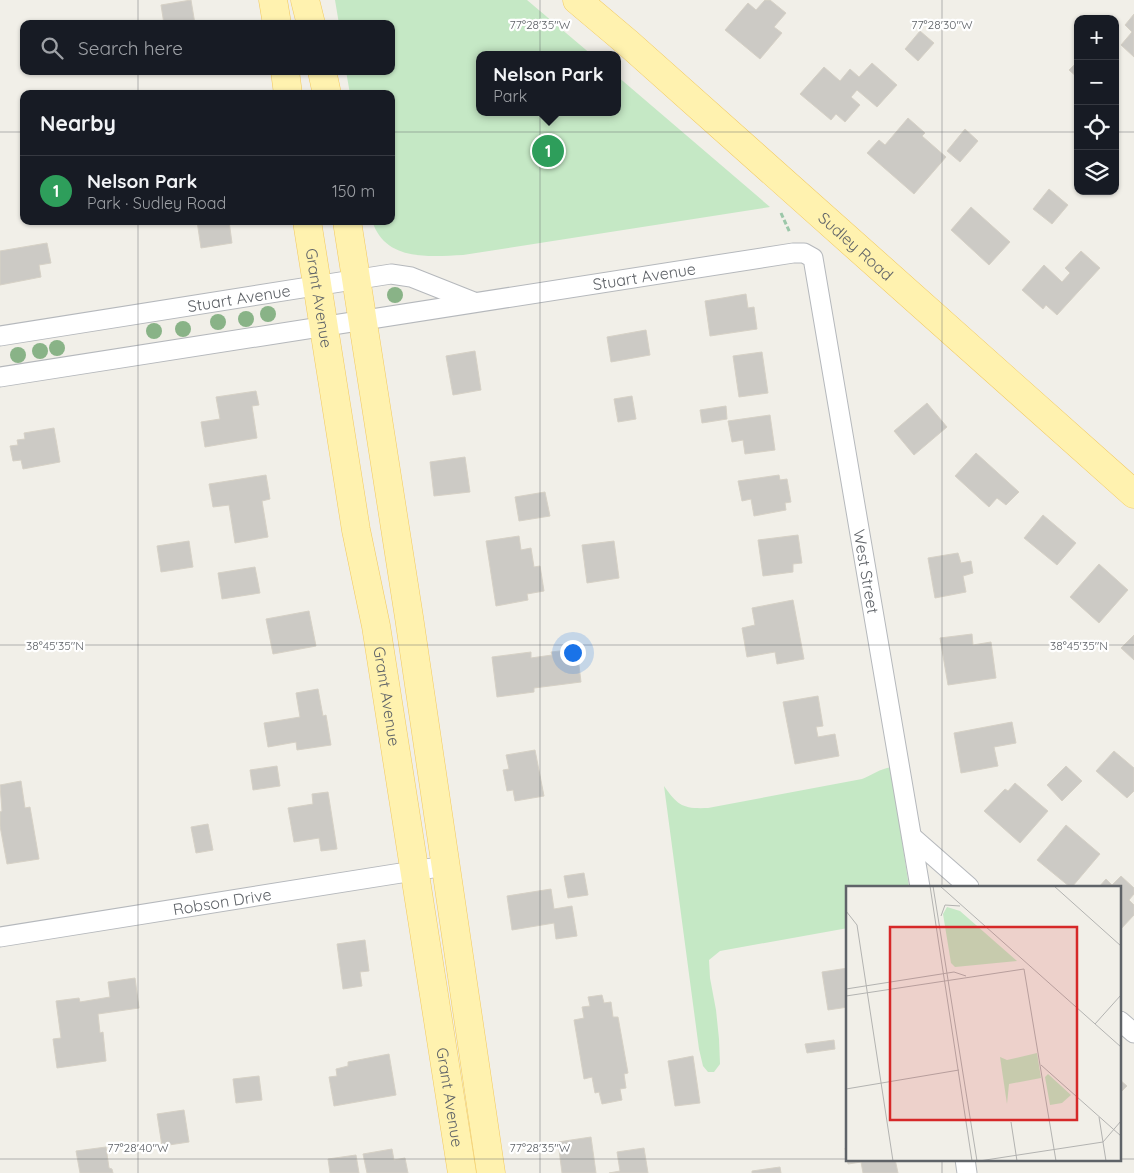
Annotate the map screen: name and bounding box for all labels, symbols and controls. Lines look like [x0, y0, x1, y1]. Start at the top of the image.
map controls [1074, 15, 1119, 195]
button: + [1074, 15, 1119, 60]
text: 77°28'35"W [510, 17, 571, 32]
text: 77°28'30"W [911, 17, 973, 32]
search box [20, 20, 395, 75]
icon: search [38, 34, 66, 62]
text: Search here [78, 36, 183, 60]
popup [476, 51, 621, 116]
button: − [1074, 60, 1119, 105]
text: Nelson Park [493, 62, 604, 86]
text: Park [493, 86, 527, 106]
button: locate [1074, 105, 1119, 150]
text: Nearby [40, 110, 116, 136]
pin: 1 [532, 132, 564, 170]
button: layers [1074, 150, 1119, 195]
text: Nelson Park [87, 169, 197, 193]
text: 1 [53, 181, 59, 201]
text: 150 m [332, 181, 375, 201]
text: Park · Sudley Road [87, 193, 226, 213]
street label: Sudley Road [814, 208, 897, 285]
street label: Grant Avenue [301, 247, 337, 349]
street label: Stuart Avenue [591, 258, 697, 294]
street label: Stuart Avenue [186, 280, 292, 316]
street label: West Street [849, 528, 883, 615]
text: 38°45'35"N [26, 638, 84, 653]
text: 38°45'35"N [1050, 638, 1108, 653]
your location [560, 640, 586, 666]
street label: Grant Avenue [369, 645, 405, 747]
street label: Robson Drive [172, 884, 273, 919]
inset map [846, 886, 1122, 1160]
street label: Grant Avenue [432, 1046, 468, 1149]
text: 77°28'40"W [107, 1140, 169, 1155]
text: 77°28'35"W [510, 1140, 571, 1155]

